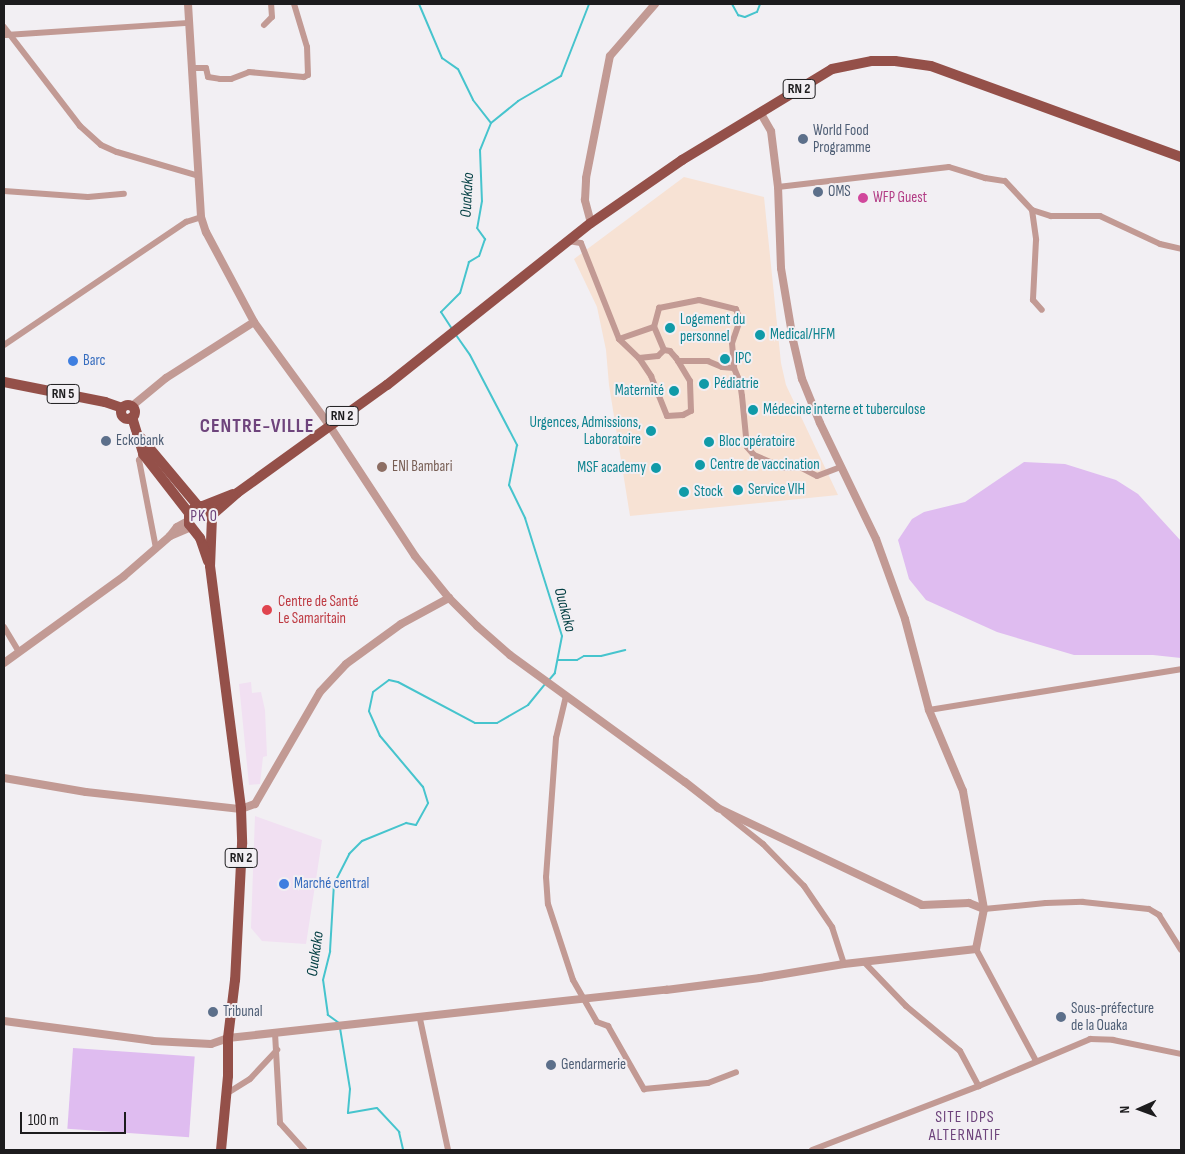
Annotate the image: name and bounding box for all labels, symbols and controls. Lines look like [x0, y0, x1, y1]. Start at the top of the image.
road number: RN 2 [782, 78, 816, 100]
place label: World Food Programme [813, 121, 871, 156]
marker: World Food Programme [797, 133, 809, 145]
water label: Ouakako [457, 172, 479, 218]
place label: OMS [828, 183, 851, 201]
marker: OMS [812, 186, 824, 198]
place label: WFP Guest [873, 189, 927, 207]
marker: WFP Guest [857, 192, 869, 204]
place label: Logement du personnel [680, 310, 745, 345]
marker: Logement du personnel [664, 322, 676, 334]
place label: Medical/HFM [770, 326, 835, 344]
marker: Medical/HFM [754, 329, 766, 341]
place label: IPC [735, 350, 752, 368]
place label: Barc [83, 352, 106, 370]
marker: IPC [719, 353, 731, 365]
marker: Barc [67, 355, 79, 367]
place label: Pédiatrie [714, 375, 759, 393]
marker: Pédiatrie [698, 378, 710, 390]
road number: RN 5 [46, 382, 80, 406]
place label: Maternité [615, 382, 664, 400]
marker: Maternité [668, 385, 680, 397]
place label: Médecine interne et tuberculose [763, 401, 926, 419]
road number: RN 2 [324, 404, 360, 428]
marker: Médecine interne et tuberculose [747, 404, 759, 416]
place label: Urgences, Admissions, Laboratoire [530, 413, 641, 448]
district label: CENTRE-VILLE [198, 414, 316, 438]
marker: Urgences, Admissions, Laboratoire [645, 425, 657, 437]
place label: Eckobank [116, 432, 164, 450]
place label: Bloc opératoire [719, 433, 795, 451]
marker: Eckobank [100, 435, 112, 447]
marker: Bloc opératoire [703, 436, 715, 448]
place label: Centre de vaccination [710, 456, 820, 474]
place label: ENI Bambari [392, 458, 452, 476]
place label: MSF academy [577, 459, 646, 477]
marker: Centre de vaccination [694, 459, 706, 471]
marker: ENI Bambari [376, 461, 388, 473]
marker: MSF academy [650, 462, 662, 474]
place label: Service VIH [748, 481, 805, 499]
place label: Stock [694, 483, 723, 501]
marker: Service VIH [732, 484, 744, 496]
marker: Stock [678, 486, 690, 498]
district label: PK 0 [190, 507, 218, 527]
water label: Ouakako [549, 586, 579, 634]
place label: Centre de Santé Le Samaritain [278, 592, 359, 627]
marker: Centre de Santé Le Samaritain [260, 603, 274, 617]
road number: RN 2 [224, 846, 258, 870]
place label: Marché central [294, 875, 369, 893]
marker: Marché central [278, 878, 290, 890]
water label: Ouakako [303, 930, 329, 978]
place label: Sous-préfecture de la Ouaka [1071, 999, 1154, 1034]
place label: Tribunal [223, 1003, 263, 1021]
marker: Tribunal [207, 1006, 219, 1018]
marker: Sous-préfecture de la Ouaka [1055, 1011, 1067, 1023]
place label: Gendarmerie [561, 1056, 626, 1074]
marker: Gendarmerie [545, 1059, 557, 1071]
north arrow [1115, 1084, 1165, 1134]
scale bar [22, 1102, 129, 1134]
text: N [1116, 1106, 1133, 1114]
district label: SITE IDPS ALTERNATIF [927, 1108, 1003, 1146]
text: 100 m [28, 1111, 59, 1130]

